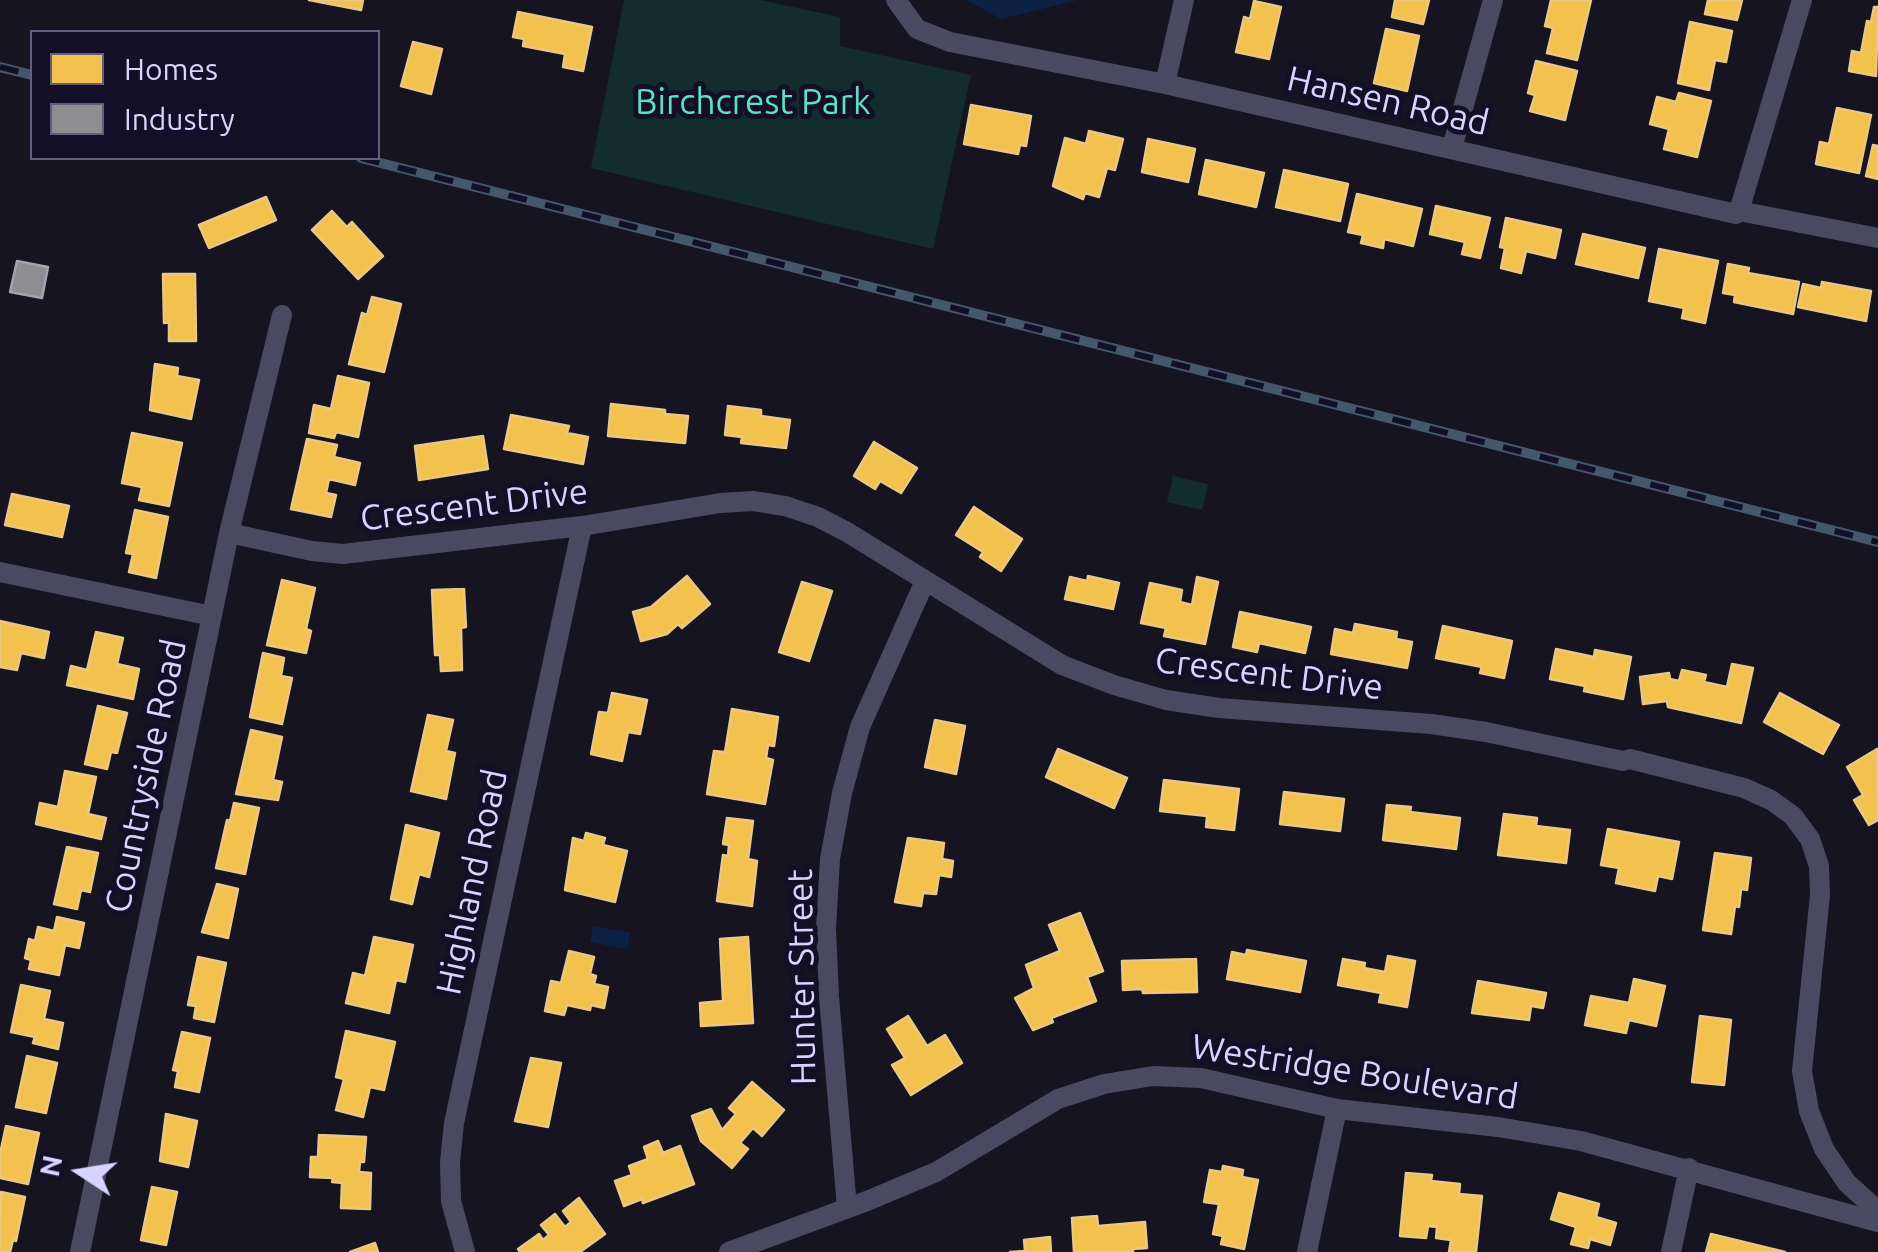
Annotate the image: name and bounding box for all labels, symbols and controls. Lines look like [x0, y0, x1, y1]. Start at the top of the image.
legend [30, 30, 380, 160]
text: Homes [124, 52, 218, 86]
street label: Hansen Road [1283, 57, 1493, 145]
park label: Birchcrest Park [635, 81, 871, 123]
text: Industry [124, 102, 235, 136]
street label: Crescent Drive [358, 470, 590, 540]
street label: Countryside Road [96, 635, 196, 917]
street label: Crescent Drive [1153, 639, 1385, 709]
street label: Highland Road [428, 765, 516, 999]
street label: Hunter Street [779, 868, 825, 1086]
street label: Westridge Boulevard [1189, 1025, 1521, 1119]
north arrow [30, 1122, 130, 1222]
text: N [33, 1152, 67, 1179]

